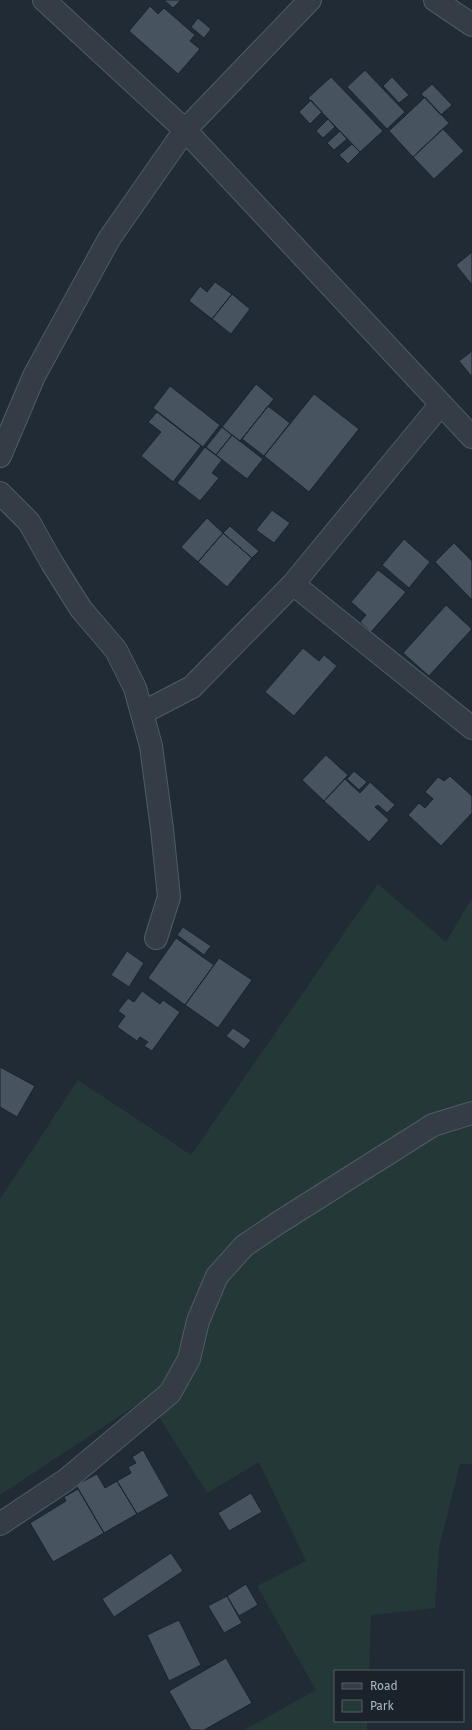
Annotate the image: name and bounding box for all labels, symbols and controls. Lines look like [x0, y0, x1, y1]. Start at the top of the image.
legend [334, 1670, 464, 1722]
text: Road [370, 1679, 398, 1693]
text: Park [370, 1699, 394, 1713]

